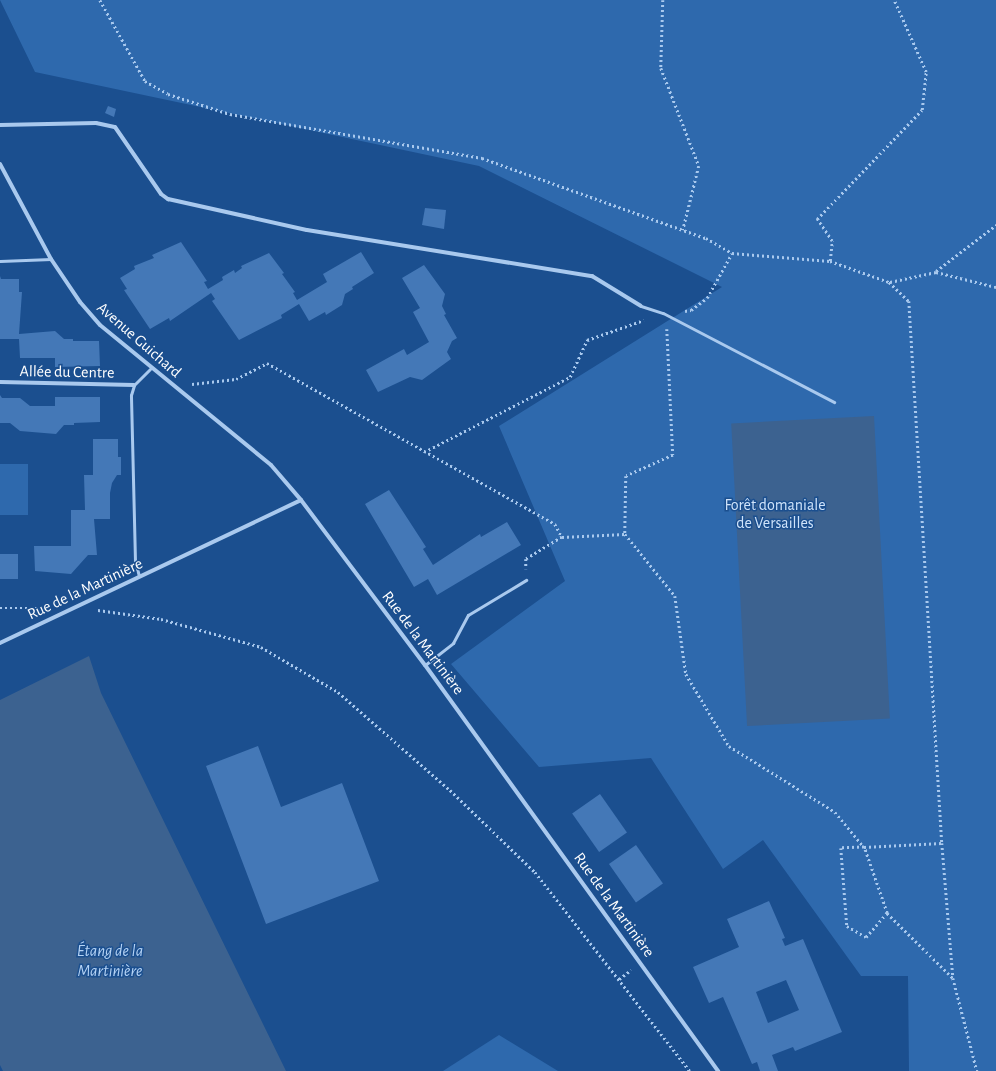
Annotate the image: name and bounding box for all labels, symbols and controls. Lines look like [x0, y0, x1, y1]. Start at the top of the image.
street label: Avenue Guichard [93, 298, 185, 382]
street label: Allée du Centre [19, 362, 115, 382]
park label: Forêt domaniale de Versailles [724, 495, 826, 533]
street label: Rue de la Martinière [24, 554, 146, 624]
street label: Rue de la Martinière [378, 587, 468, 699]
street label: Rue de la Martinière [570, 849, 658, 961]
water label: Étang de la Martinière [77, 941, 143, 981]

